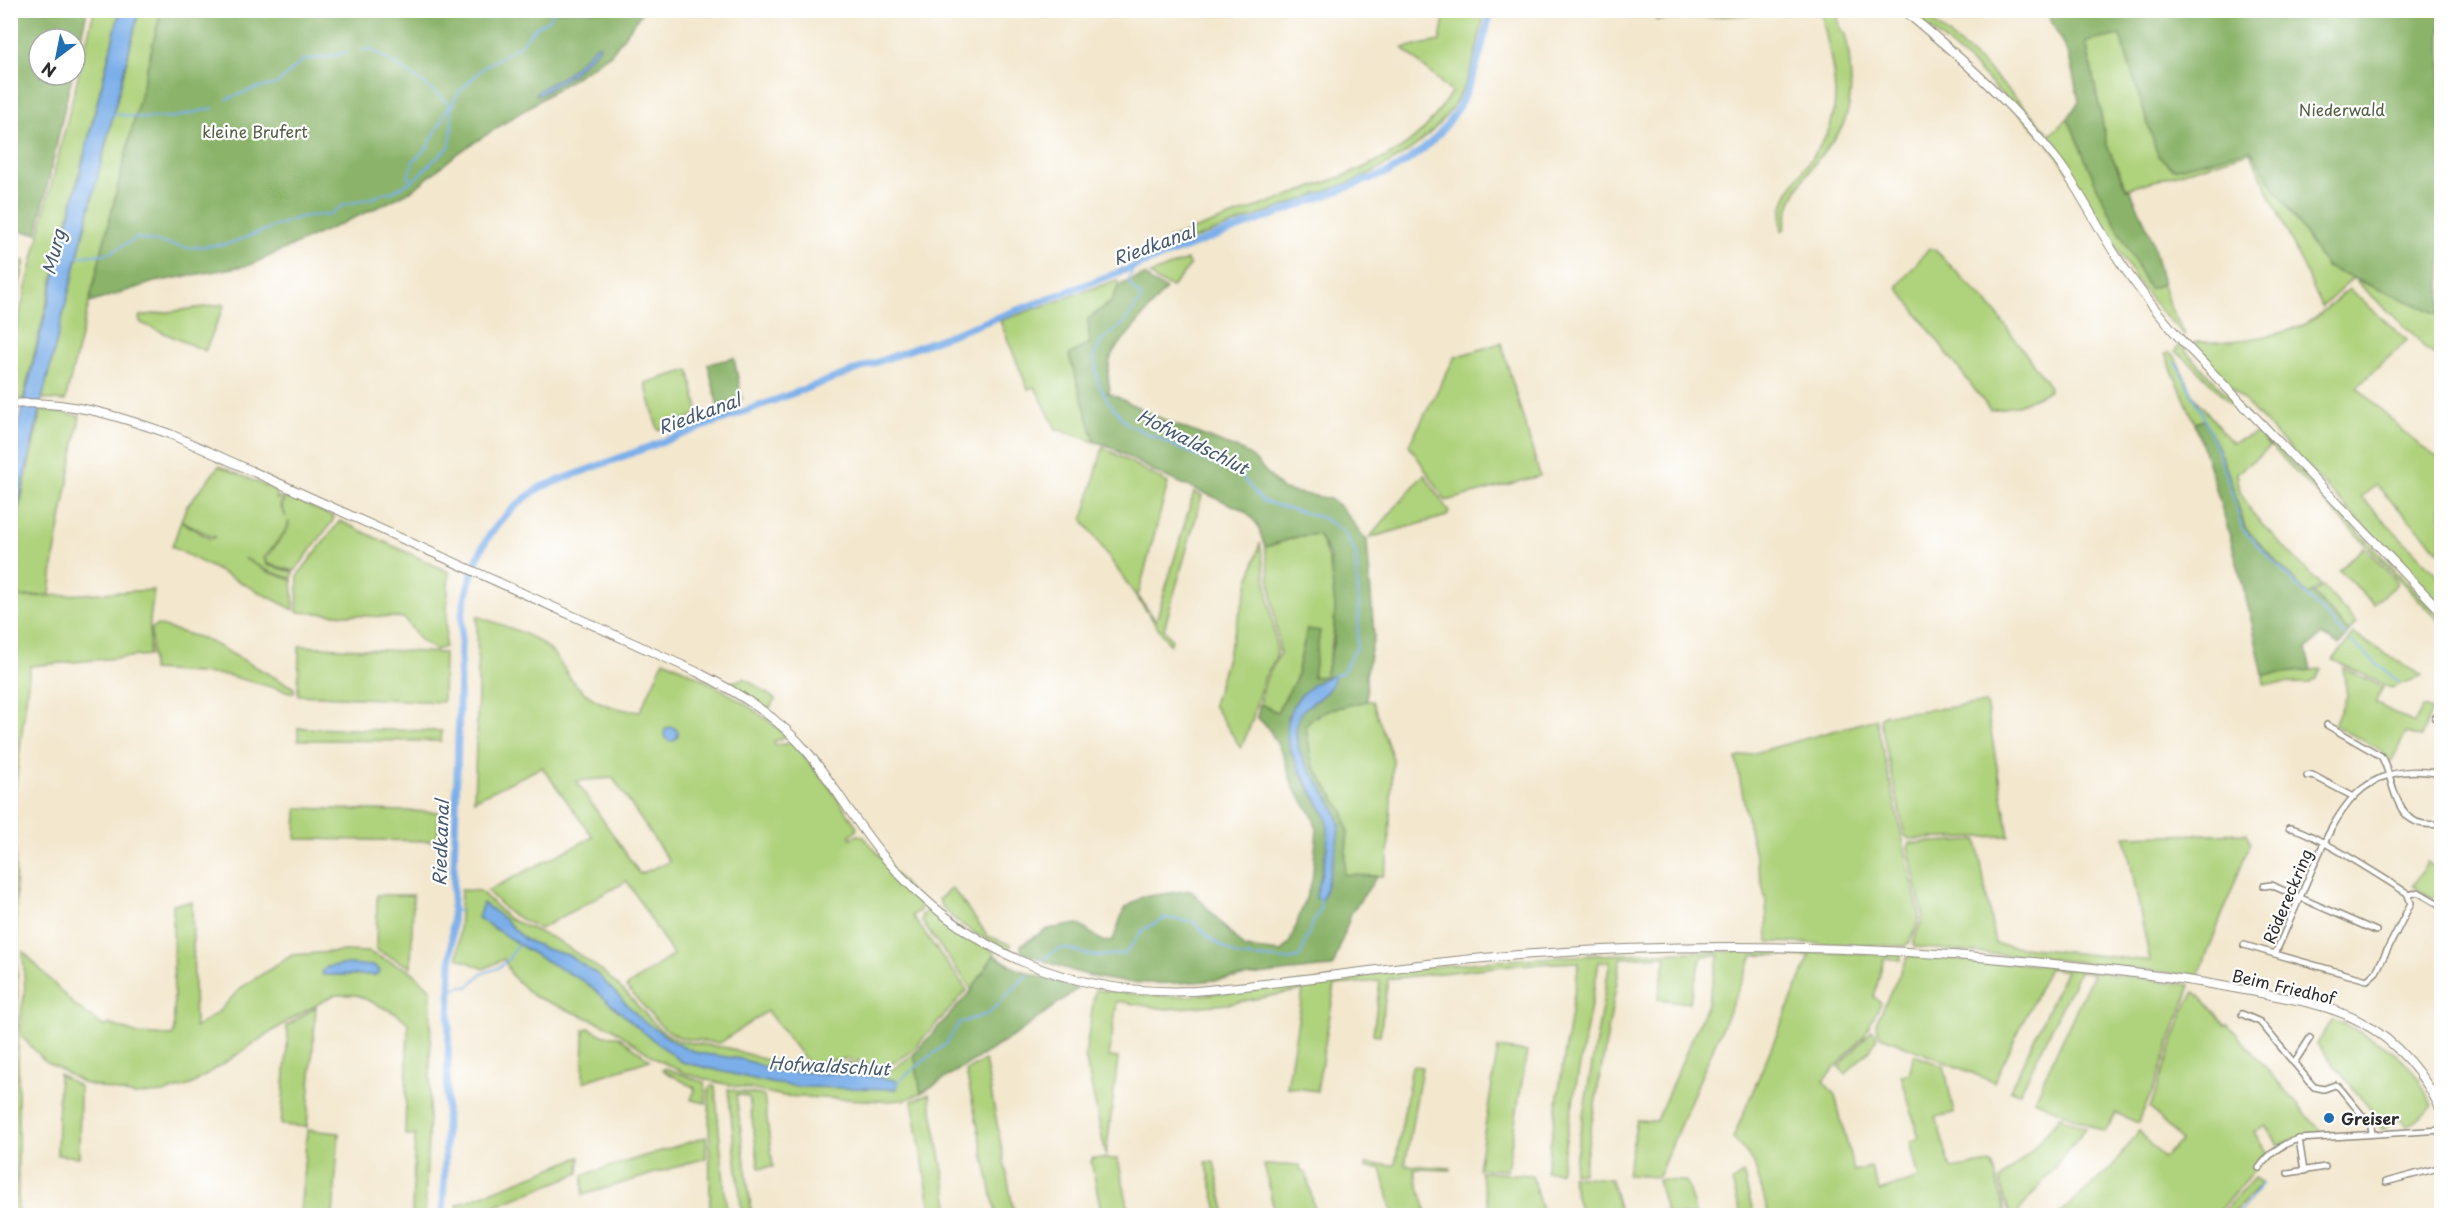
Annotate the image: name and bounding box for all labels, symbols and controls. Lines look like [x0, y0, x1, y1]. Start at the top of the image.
north arrow [27, 27, 87, 87]
text: N [37, 57, 60, 84]
park label: Niederwald [2299, 97, 2385, 121]
park label: kleine Brufert [202, 119, 308, 143]
water label: Riedkanal [1109, 216, 1202, 271]
water label: Murg [34, 225, 72, 278]
water label: Riedkanal [654, 385, 747, 440]
water label: Hofwaldschlut [1133, 402, 1255, 482]
water label: Riedkanal [425, 796, 455, 886]
street label: Rödereckring [2256, 845, 2318, 947]
street label: Beim Friedhof [2230, 962, 2340, 1010]
water label: Hofwaldschlut [768, 1048, 893, 1082]
place label: Greiser [2341, 1106, 2400, 1130]
marker: Greiser [2322, 1111, 2336, 1125]

